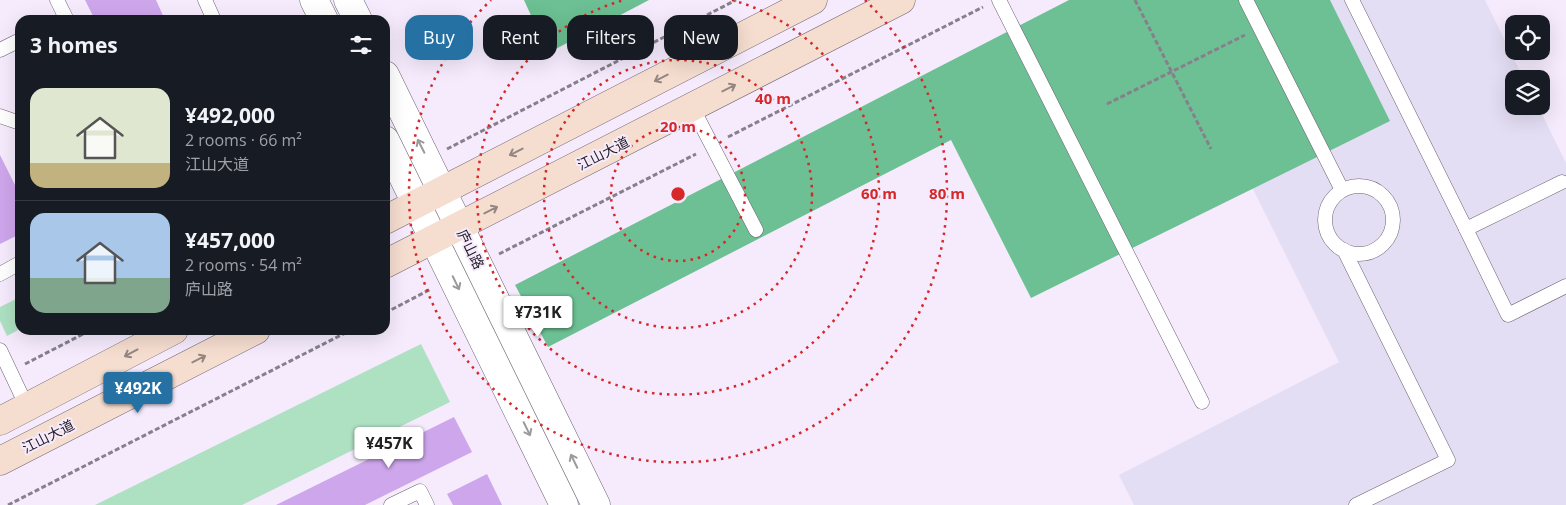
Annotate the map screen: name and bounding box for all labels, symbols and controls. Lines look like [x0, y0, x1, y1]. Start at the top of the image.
chip: Buy [405, 15, 473, 60]
chip: Rent [483, 15, 557, 60]
chip: Filters [567, 15, 654, 60]
chip: New [664, 15, 738, 60]
map controls [1505, 15, 1550, 115]
button: locate [1505, 15, 1550, 60]
text: 3 homes [30, 31, 118, 59]
icon: filters [347, 31, 375, 59]
button: layers [1505, 70, 1550, 115]
one-way arrow [654, 74, 669, 83]
one-way arrow [721, 83, 736, 92]
text: 40 m [755, 88, 791, 108]
text: ¥492,000 [185, 101, 275, 129]
icon: home [70, 108, 130, 168]
text: 20 m [660, 116, 696, 136]
text: 2 rooms · 66 m² [185, 129, 302, 151]
street label: 江山大道 [574, 132, 632, 174]
one-way arrow [416, 139, 425, 154]
one-way arrow [509, 148, 524, 157]
text: 江山大道 [185, 153, 249, 175]
text: 60 m [861, 183, 897, 203]
text: 80 m [929, 183, 965, 203]
centre of rings [669, 185, 687, 203]
one-way arrow [483, 205, 498, 214]
text: ¥457,000 [185, 226, 275, 254]
street label: 庐山路 [453, 226, 489, 272]
icon: home [70, 233, 130, 293]
text: 2 rooms · 54 m² [185, 254, 302, 276]
one-way arrow [452, 275, 461, 290]
text: 庐山路 [185, 278, 233, 300]
pin: ¥731K [503, 296, 573, 338]
text: ¥731K [514, 301, 562, 323]
one-way arrow [123, 348, 138, 358]
one-way arrow [192, 354, 207, 364]
pin: ¥492K [103, 372, 173, 414]
text: ¥492K [114, 377, 162, 399]
street label: 江山大道 [19, 415, 77, 457]
one-way arrow [523, 421, 532, 436]
pin: ¥457K [354, 426, 424, 469]
text: ¥457K [365, 432, 413, 454]
one-way arrow [569, 454, 578, 469]

